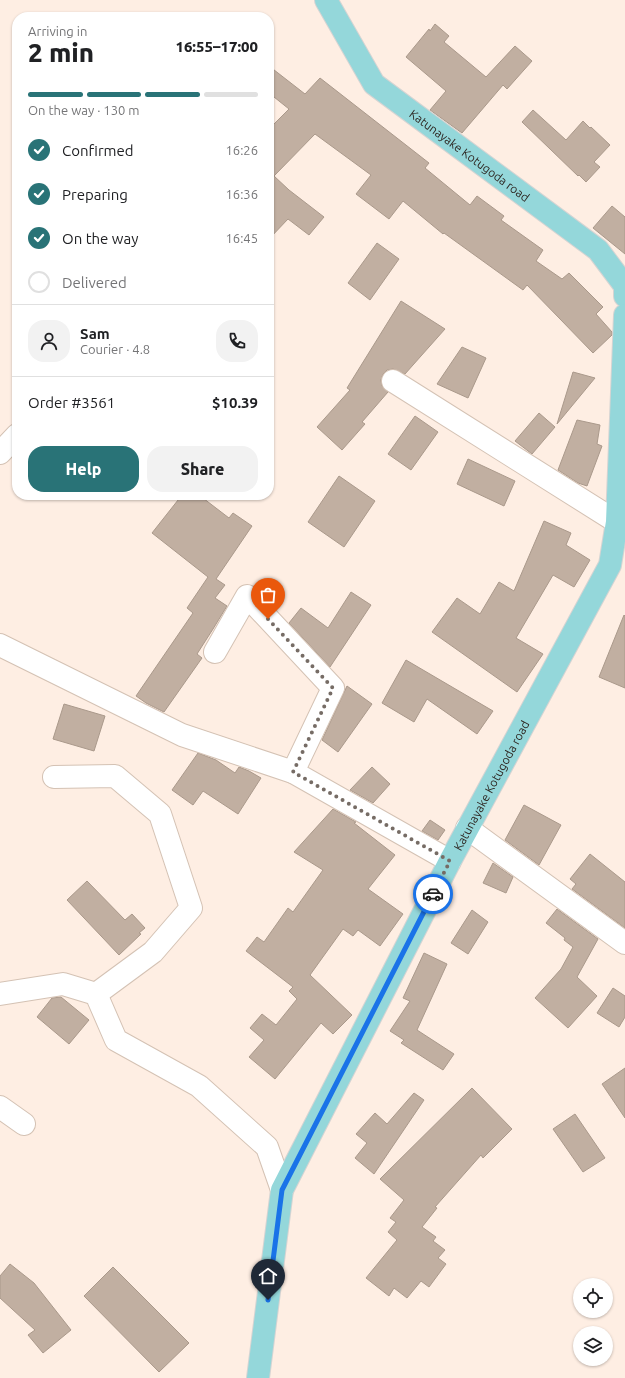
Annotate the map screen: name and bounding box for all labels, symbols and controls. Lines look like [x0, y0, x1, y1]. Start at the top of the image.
text: Arriving in [28, 24, 87, 38]
text: 2 min [28, 38, 94, 67]
text: 16:55–17:00 [175, 38, 258, 55]
text: On the way · 130 m [28, 103, 140, 117]
street label: Katunayake Kotugoda road [407, 106, 532, 204]
icon: check [28, 139, 50, 161]
text: Confirmed [62, 142, 134, 159]
text: 16:26 [225, 143, 258, 157]
icon: check [28, 183, 50, 205]
text: Preparing [62, 186, 128, 203]
text: 16:36 [225, 187, 258, 201]
icon: check [28, 227, 50, 249]
text: On the way [62, 230, 138, 247]
text: 16:45 [225, 231, 258, 245]
text: Delivered [62, 274, 127, 291]
button: person [28, 320, 70, 362]
button: phone [216, 320, 258, 362]
text: Sam [80, 325, 110, 342]
text: Courier · 4.8 [80, 342, 150, 356]
text: Order #3561 [28, 394, 115, 411]
text: $10.39 [212, 394, 258, 411]
button: Help [28, 446, 139, 492]
button: Share [147, 446, 258, 492]
pin [251, 578, 285, 619]
icon: bag [257, 584, 279, 606]
street label: Katunayake Kotugoda road [451, 718, 531, 852]
courier [413, 874, 453, 914]
icon: car [422, 883, 444, 905]
pin [251, 1259, 285, 1300]
icon: home [257, 1265, 279, 1287]
map controls [573, 1278, 613, 1366]
button: locate [573, 1278, 613, 1318]
button: layers [573, 1326, 613, 1366]

